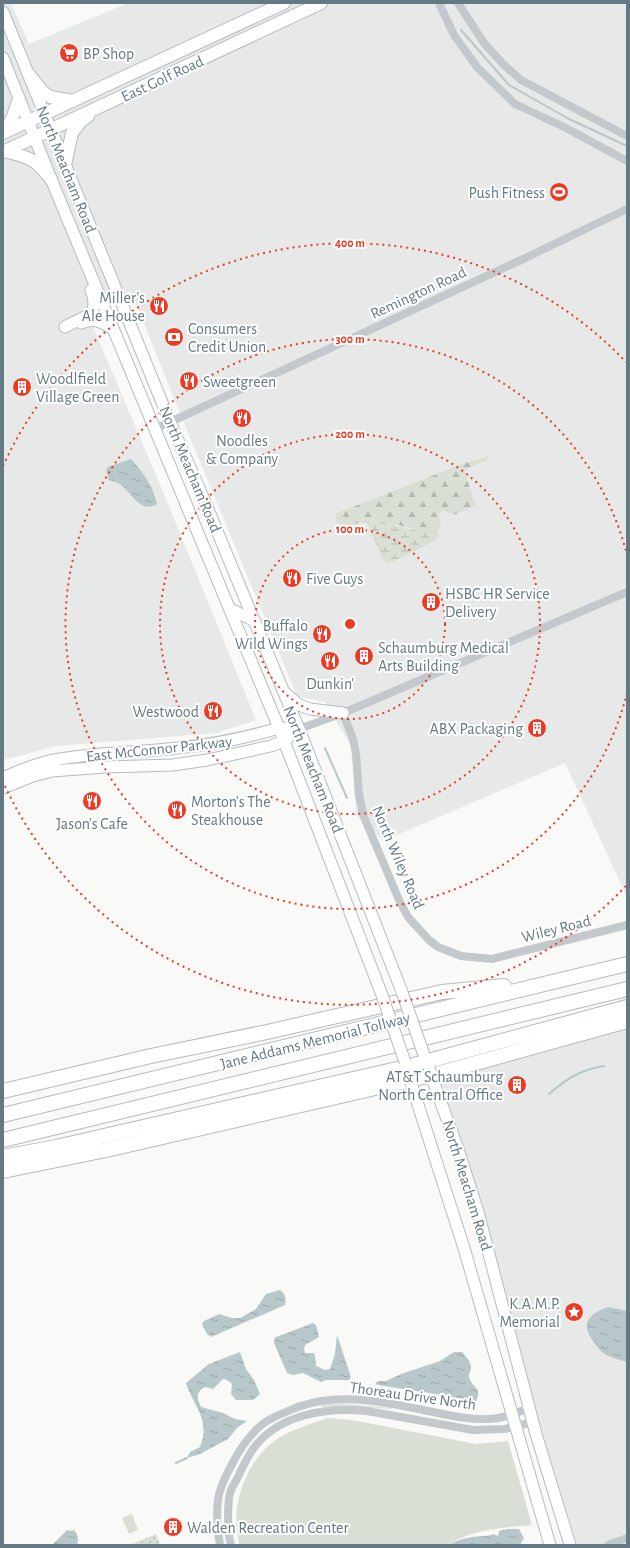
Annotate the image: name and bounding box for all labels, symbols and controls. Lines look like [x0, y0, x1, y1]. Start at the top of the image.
supermarket icon: BP Shop [58, 42, 80, 64]
place label: BP Shop [83, 46, 134, 62]
street label: East Golf Road [119, 53, 206, 105]
street label: North Meacham Road [33, 104, 99, 235]
sports icon: Push Fitness [548, 181, 570, 203]
place label: Push Fitness [468, 185, 545, 201]
text: 400 m [335, 237, 365, 249]
street label: Remington Road [368, 264, 469, 322]
place label: Miller's Ale House [82, 290, 145, 324]
restaurant icon: Miller's Ale House [148, 295, 170, 317]
place label: Consumers Credit Union [188, 321, 266, 355]
bank icon: Consumers Credit Union [163, 326, 185, 348]
text: 300 m [335, 333, 365, 345]
restaurant icon: Sweetgreen [178, 370, 200, 392]
place label: Woodlfield Village Green [36, 371, 119, 405]
place label: Sweetgreen [203, 374, 276, 390]
building icon: Woodlfield Village Green [11, 376, 33, 398]
street label: North Meacham Road [156, 404, 224, 535]
restaurant icon: Noodles & Company [231, 407, 253, 429]
text: 200 m [335, 428, 365, 440]
place label: Noodles & Company [206, 433, 278, 468]
text: 100 m [336, 523, 364, 535]
restaurant icon: Five Guys [281, 567, 303, 589]
place label: Five Guys [306, 571, 363, 588]
place label: HSBC HR Service Delivery [445, 586, 550, 621]
building icon: HSBC HR Service Delivery [420, 591, 442, 613]
centre of rings [343, 617, 357, 631]
place label: Buffalo Wild Wings [235, 618, 308, 652]
restaurant icon: Buffalo Wild Wings [311, 623, 333, 645]
place label: Schaumburg Medical Arts Building [378, 640, 509, 674]
building icon: Schaumburg Medical Arts Building [353, 645, 375, 667]
restaurant icon: Dunkin' [319, 650, 341, 672]
place label: Dunkin' [306, 676, 354, 692]
restaurant icon: Westwood [202, 700, 224, 722]
place label: Westwood [132, 704, 199, 720]
street label: North Meacham Road [280, 704, 346, 835]
building icon: ABX Packaging [526, 717, 548, 739]
place label: ABX Packaging [429, 721, 523, 737]
street label: East McConnor Parkway [85, 733, 233, 766]
restaurant icon: Jason's Cafe [81, 790, 103, 812]
place label: Morton's The Steakhouse [191, 794, 271, 828]
restaurant icon: Morton's The Steakhouse [166, 799, 188, 821]
street label: North Wiley Road [368, 803, 427, 912]
place label: Jason's Cafe [56, 816, 128, 832]
street label: Wiley Road [520, 913, 593, 946]
street label: Jane Addams Memorial Tollway [219, 1010, 412, 1073]
place label: AT&T Schaumburg North Central Office [378, 1069, 503, 1103]
building icon: AT&T Schaumburg North Central Office [506, 1074, 528, 1096]
street label: North Meacham Road [440, 1118, 495, 1252]
place label: K.A.M.P. Memorial [499, 1296, 560, 1330]
place icon: K.A.M.P. Memorial [563, 1301, 585, 1323]
street label: Thoreau Drive North [349, 1379, 477, 1413]
building icon: Walden Recreation Center [162, 1516, 184, 1538]
place label: Walden Recreation Center [187, 1520, 349, 1536]

